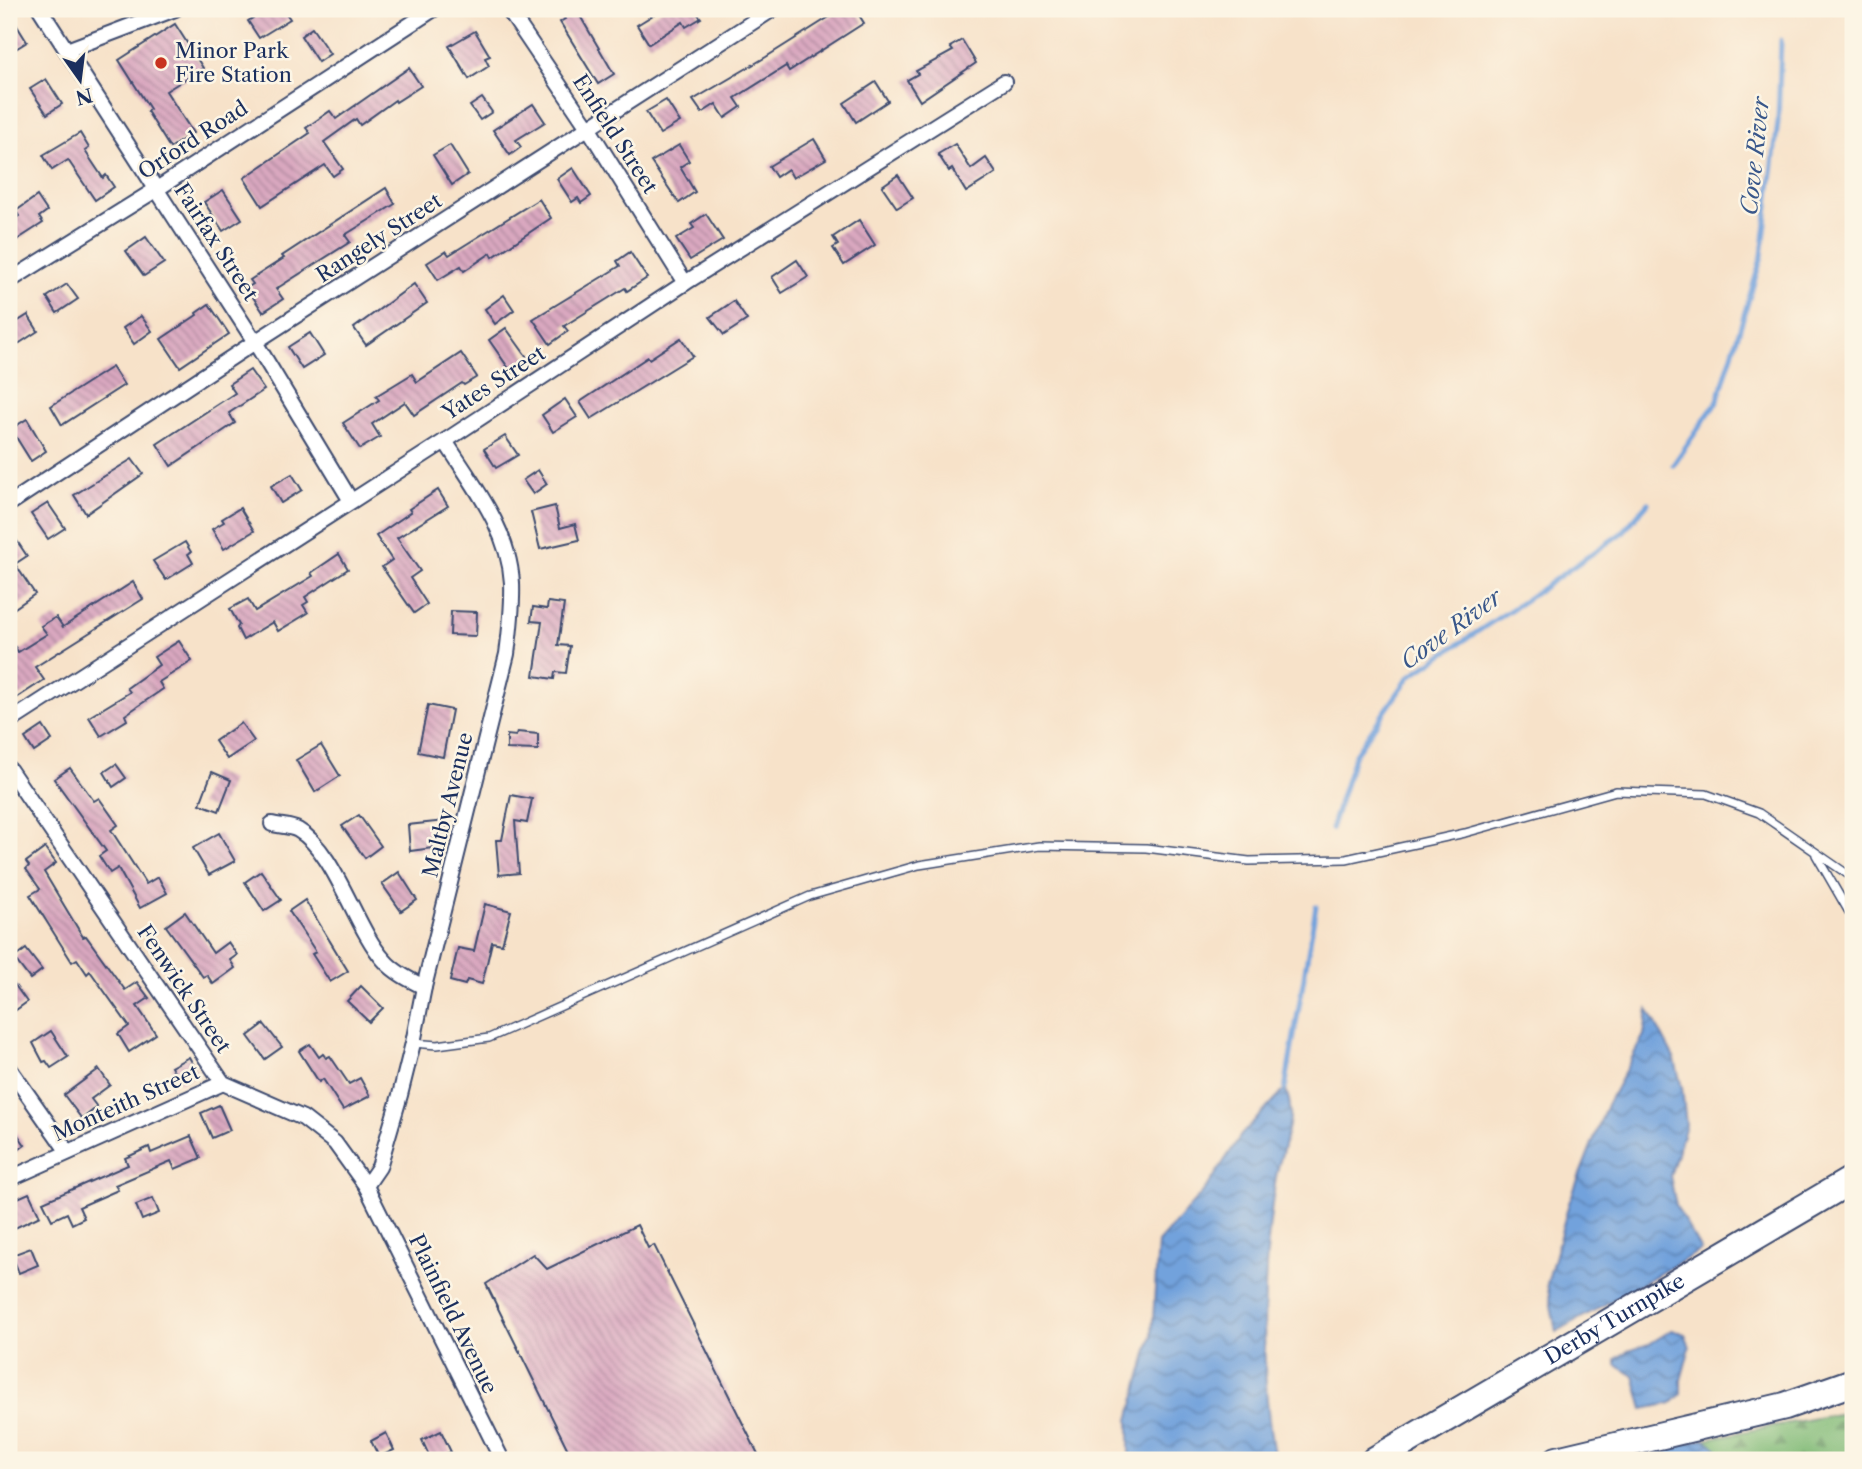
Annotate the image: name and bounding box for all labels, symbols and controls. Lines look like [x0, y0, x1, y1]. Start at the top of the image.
place label: Minor Park Fire Station [175, 38, 292, 87]
north arrow [46, 46, 116, 116]
marker: Minor Park Fire Station [153, 55, 169, 71]
street label: Enfield Street [568, 70, 663, 198]
text: N [73, 83, 95, 109]
water label: Cove River [1735, 94, 1775, 216]
street label: Orford Road [133, 95, 252, 184]
street label: Fairfax Street [169, 178, 264, 306]
street label: Rangely Street [311, 187, 447, 287]
street label: Yates Street [437, 340, 550, 426]
water label: Cove River [1395, 582, 1508, 675]
street label: Maltby Avenue [417, 730, 478, 880]
street label: Fenwick Street [132, 920, 237, 1058]
street label: Monteith Street [49, 1059, 204, 1146]
street label: Plainfield Avenue [404, 1230, 503, 1398]
street label: Derby Turnpike [1540, 1268, 1689, 1370]

